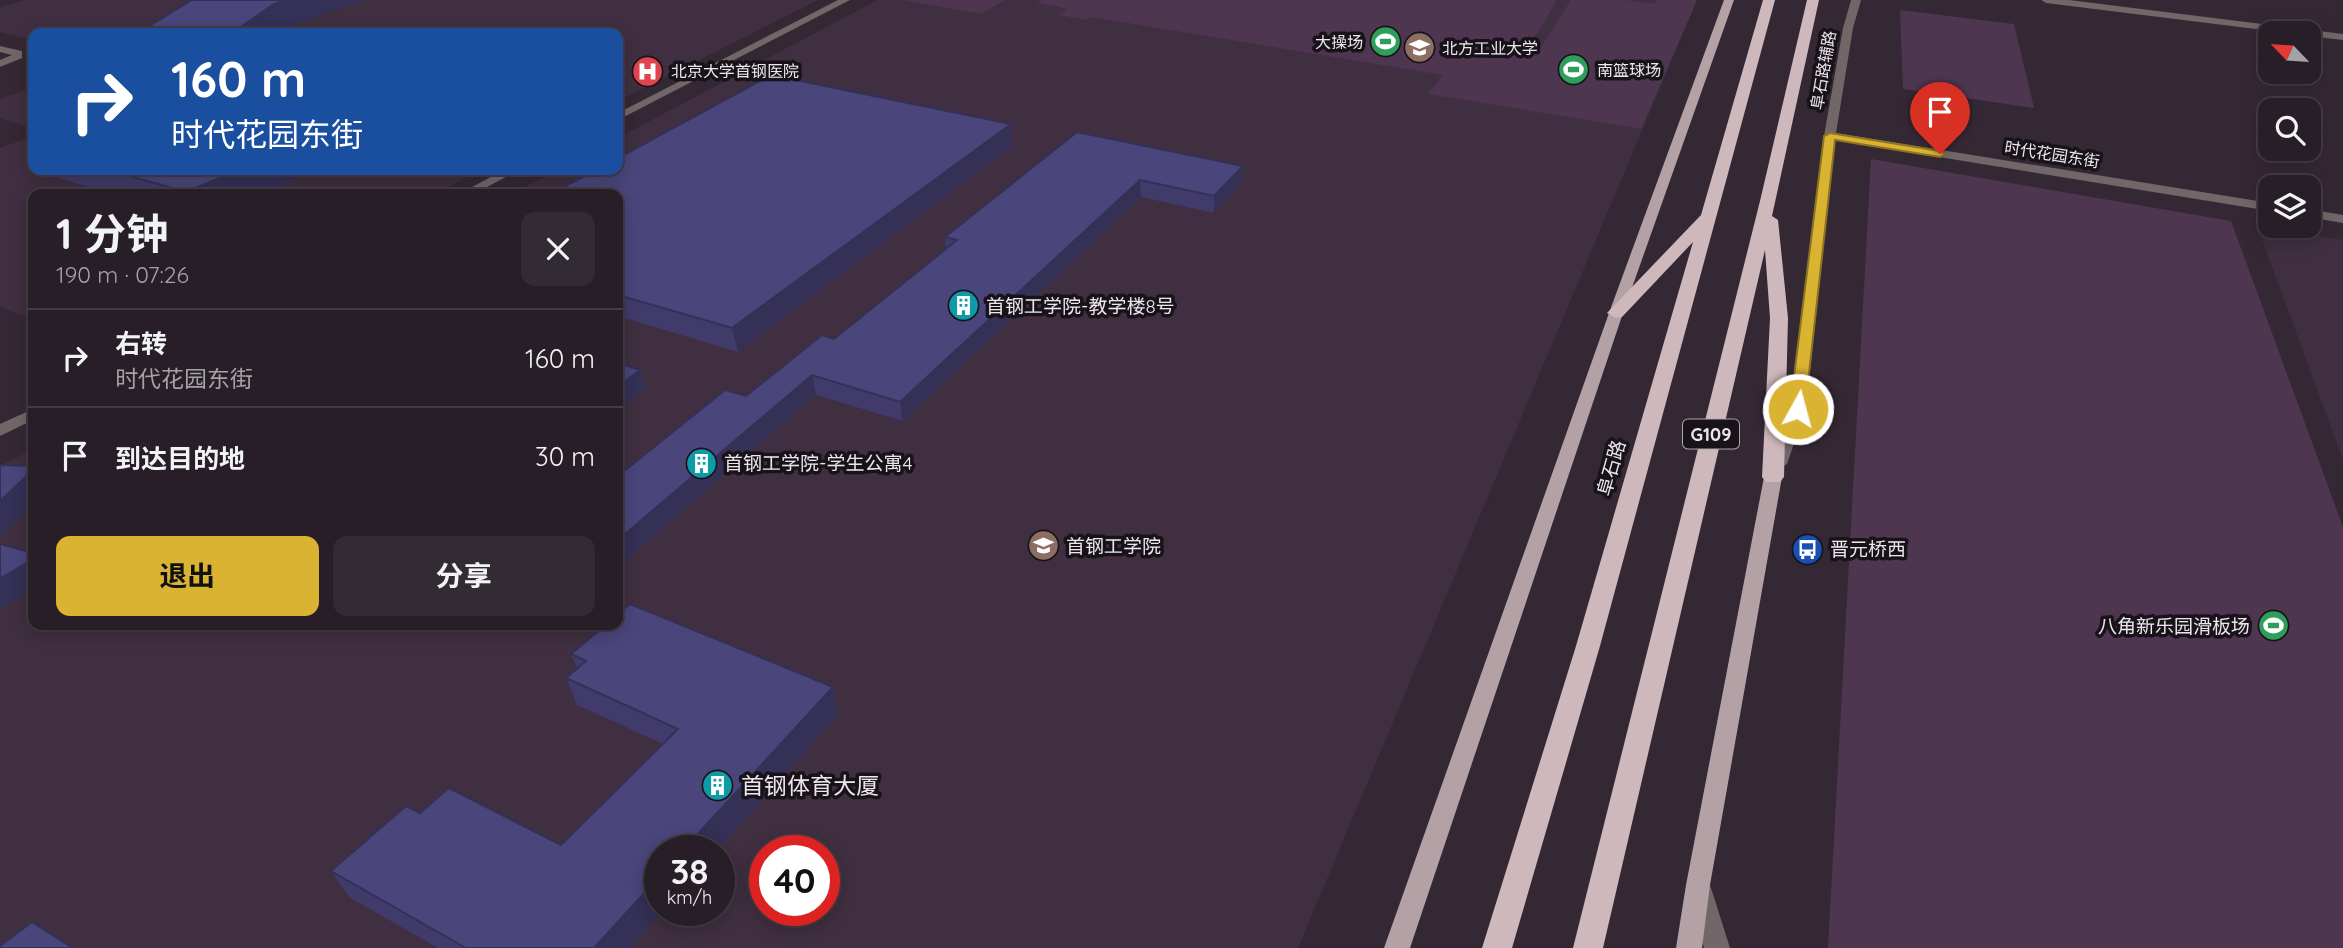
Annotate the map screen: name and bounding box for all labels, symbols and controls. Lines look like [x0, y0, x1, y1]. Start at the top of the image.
north arrow [2258, 21, 2320, 84]
map controls [2258, 21, 2321, 238]
sports icon: 大操场 [1369, 25, 1403, 59]
street label: 阜石路辅路 [1806, 29, 1840, 111]
school or university icon: 北方工业大学 [1402, 31, 1436, 65]
place label: 大操场 [1315, 32, 1363, 52]
place label: 北方工业大学 [1442, 38, 1538, 58]
text: 160 m [171, 48, 306, 109]
sports icon: 南篮球场 [1557, 53, 1591, 87]
hospital icon: 北京大学首钢医院 [631, 54, 665, 88]
icon: right [56, 56, 147, 147]
place label: 南篮球场 [1597, 60, 1661, 80]
place label: 北京大学首钢医院 [671, 61, 799, 81]
pin [1910, 82, 1970, 154]
icon: arrive [1921, 93, 1959, 131]
button: search [2258, 98, 2321, 161]
text: 时代花园东街 [171, 114, 363, 154]
street label: 时代花园东街 [2003, 137, 2101, 171]
button: layers [2258, 175, 2321, 238]
text: 1 分钟 [56, 207, 168, 260]
button: close [521, 212, 595, 286]
text: 190 m · 07:26 [56, 260, 189, 289]
building icon: 首钢工学院-教学楼8号 [946, 289, 980, 323]
place label: 首钢工学院-教学楼8号 [986, 294, 1175, 318]
text: 右转 [115, 327, 167, 360]
icon: right [56, 339, 94, 377]
text: 160 m [525, 342, 595, 375]
text: 时代花园东街 [115, 364, 253, 393]
position arrow [1761, 372, 1835, 446]
road number: G109 [1683, 420, 1739, 448]
icon: arrive [56, 437, 94, 475]
street label: 阜石路 [1592, 437, 1630, 499]
text: 30 m [535, 440, 595, 473]
text: 到达目的地 [115, 442, 245, 475]
building icon: 首钢工学院-学生公寓4 [684, 446, 718, 480]
place label: 首钢工学院-学生公寓4 [724, 451, 912, 475]
school or university icon: 首钢工学院 [1026, 529, 1060, 563]
bus stop icon: 晋元桥西 [1790, 532, 1824, 566]
place label: 首钢工学院 [1066, 534, 1161, 558]
button: 退出 [56, 536, 319, 616]
button: 分享 [333, 536, 595, 616]
place label: 晋元桥西 [1830, 537, 1906, 561]
sports icon: 八角新乐园滑板场 [2256, 609, 2290, 643]
place label: 八角新乐园滑板场 [2098, 614, 2250, 638]
building icon: 首钢体育大厦 [701, 768, 735, 802]
place label: 首钢体育大厦 [741, 771, 879, 800]
speed limit sign: 40 [749, 835, 840, 926]
text: 38 [671, 849, 708, 893]
text: km/h [667, 886, 712, 909]

